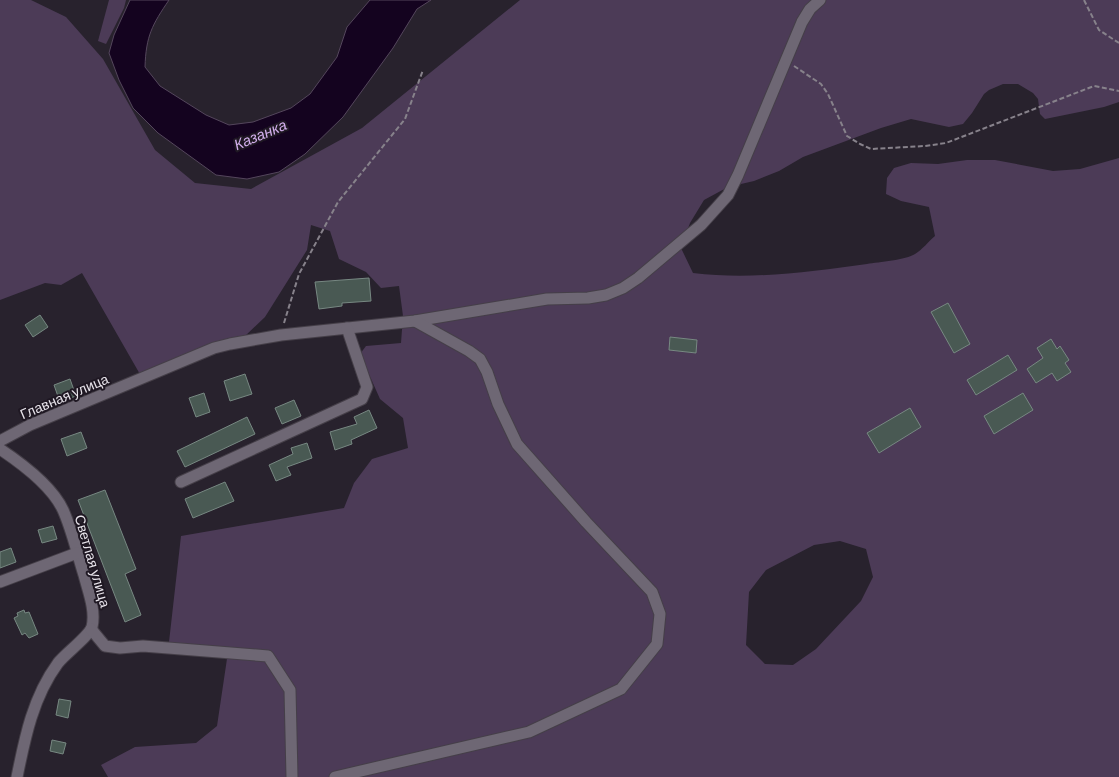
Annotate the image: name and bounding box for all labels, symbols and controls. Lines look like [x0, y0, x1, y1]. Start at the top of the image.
water label: Казанка [231, 115, 289, 153]
street label: Главная улица [17, 370, 111, 422]
street label: Светлая улица [72, 513, 114, 610]

